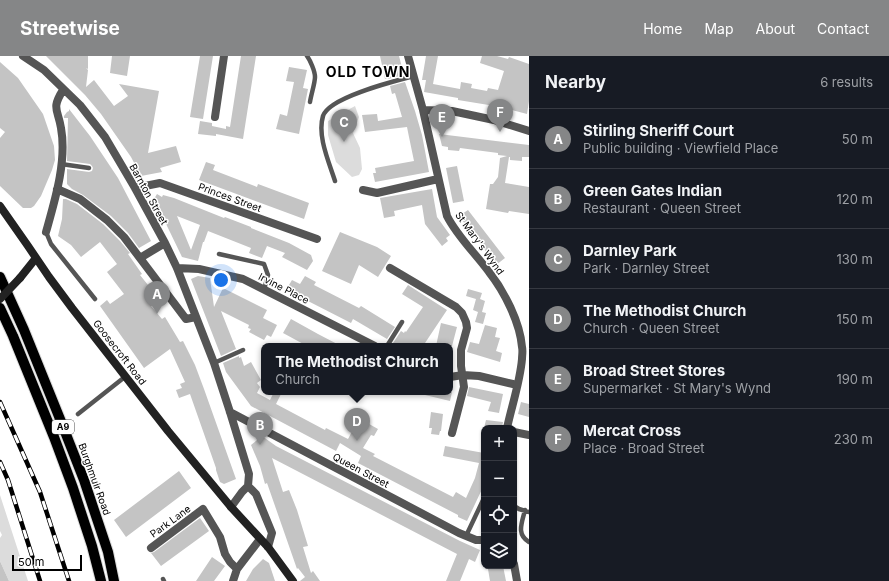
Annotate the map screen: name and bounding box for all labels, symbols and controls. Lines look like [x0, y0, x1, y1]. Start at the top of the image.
text: Streetwise [20, 17, 120, 40]
text: Home [643, 20, 682, 37]
text: Map [704, 20, 734, 37]
text: About [756, 20, 795, 37]
text: Contact [817, 20, 869, 37]
district label: OLD TOWN [326, 63, 410, 80]
text: Nearby [545, 72, 606, 92]
text: 6 results [820, 74, 873, 90]
pin: F [487, 99, 513, 132]
pin: E [429, 104, 455, 137]
pin: C [331, 109, 357, 142]
text: Stirling Sheriff Court [583, 121, 734, 140]
text: A [553, 131, 563, 147]
text: 50 m [842, 131, 873, 147]
text: Public building · Viewfield Place [583, 140, 778, 156]
street label: Barnton Street [127, 161, 171, 227]
street label: Princes Street [197, 180, 264, 214]
text: Green Gates Indian [583, 181, 722, 200]
text: B [554, 191, 562, 207]
text: 120 m [837, 191, 873, 207]
text: Restaurant · Queen Street [583, 200, 741, 216]
street label: St Mary's Wynd [453, 209, 507, 277]
text: Darnley Park [583, 241, 677, 260]
text: C [553, 251, 563, 267]
text: 130 m [836, 251, 873, 267]
text: Park · Darnley Street [583, 260, 709, 276]
your location [211, 270, 231, 290]
street label: Irvine Place [257, 270, 311, 306]
pin: A [144, 281, 170, 314]
text: The Methodist Church [583, 301, 746, 320]
text: D [553, 311, 563, 327]
text: 150 m [837, 311, 873, 327]
street label: Goosecroft Road [91, 317, 149, 387]
text: Church · Queen Street [583, 320, 720, 336]
popup [261, 343, 453, 395]
text: The Methodist Church [275, 352, 439, 371]
text: Broad Street Stores [583, 361, 725, 380]
text: Church [275, 371, 320, 387]
text: E [554, 371, 562, 387]
text: 190 m [836, 371, 873, 387]
text: Supermarket · St Mary's Wynd [583, 380, 771, 396]
pin: D [344, 408, 370, 441]
pin: B [247, 412, 273, 445]
road number: A9 [52, 420, 74, 434]
text: Mercat Cross [583, 421, 681, 440]
map controls [481, 425, 517, 569]
button: + [481, 425, 517, 461]
text: F [554, 431, 562, 447]
text: 230 m [834, 431, 873, 447]
text: Place · Broad Street [583, 440, 705, 456]
street label: Burghmuir Road [76, 441, 114, 517]
street label: Queen Street [331, 450, 392, 490]
button: − [481, 461, 517, 497]
button: locate [481, 497, 517, 533]
street label: Park Lane [147, 502, 193, 540]
button: layers [481, 533, 517, 569]
scale bar [12, 553, 82, 572]
text: 50 m [18, 555, 44, 569]

